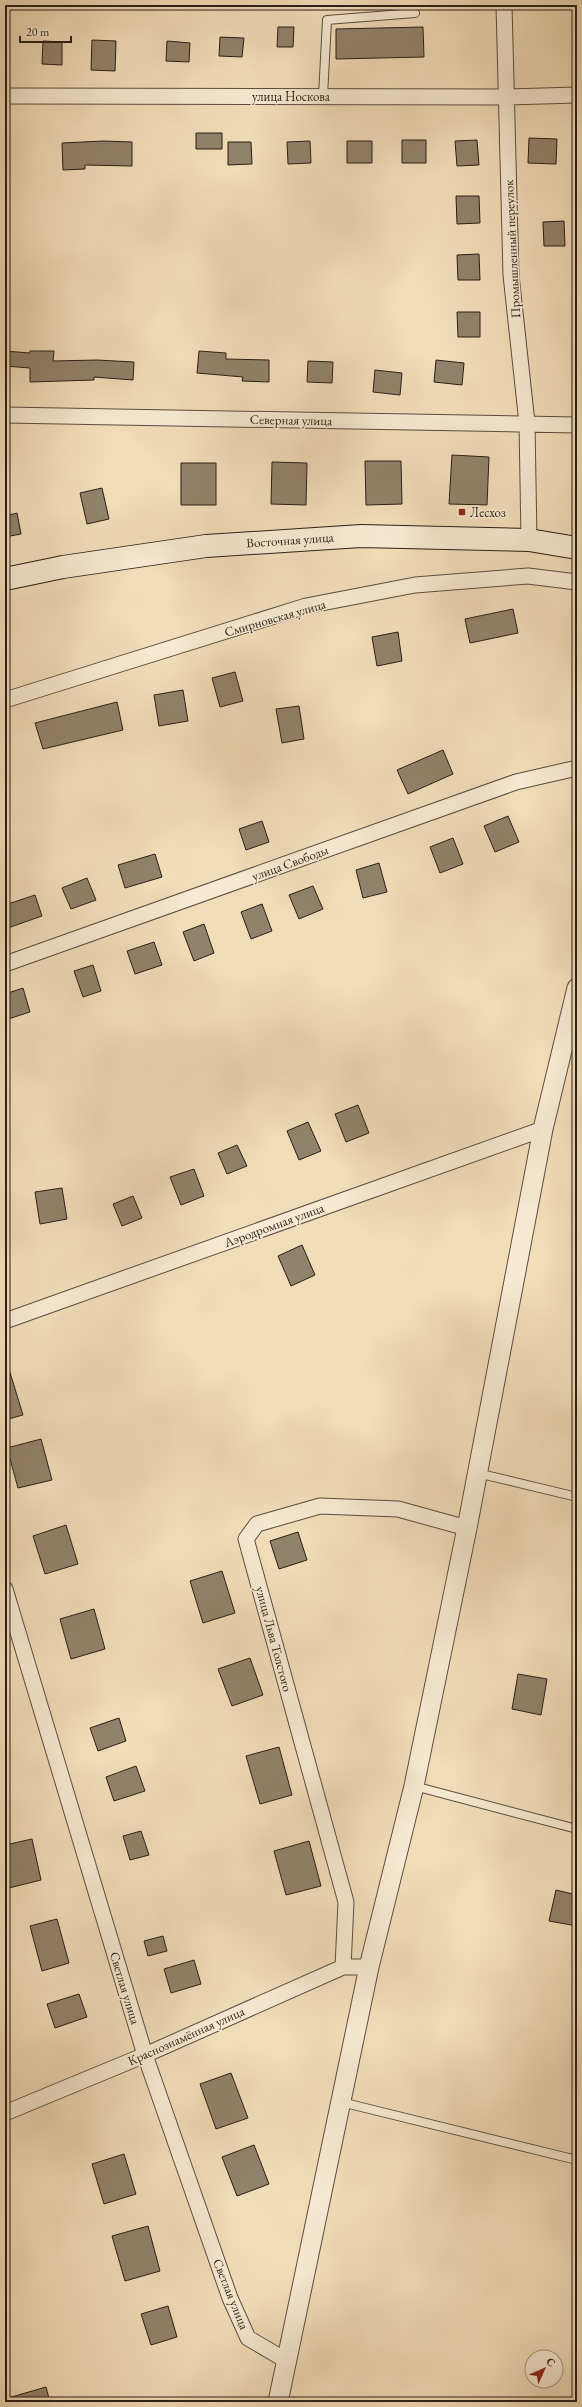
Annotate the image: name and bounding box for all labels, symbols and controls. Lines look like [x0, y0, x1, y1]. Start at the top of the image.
scale bar [20, 18, 71, 44]
text: 20 m [26, 24, 50, 40]
street label: улица Носкова [252, 88, 331, 105]
street label: Промышленный переулок [500, 178, 524, 319]
street label: Северная улица [250, 411, 333, 429]
place label: Лесхоз [470, 504, 506, 521]
marker: Лесхоз [457, 507, 467, 517]
street label: Восточная улица [246, 528, 335, 552]
street label: Смирновская улица [222, 595, 328, 641]
street label: улица Свободы [249, 841, 331, 885]
street label: Аэродромная улица [221, 1199, 327, 1251]
street label: улица Льва Толстого [252, 1584, 296, 1694]
street label: Светлая улица [106, 1950, 144, 2027]
street label: Краснознамённая улица [125, 2002, 248, 2069]
street label: Светлая улица [209, 2256, 253, 2333]
north arrow [524, 2349, 564, 2389]
text: С [543, 2354, 559, 2370]

